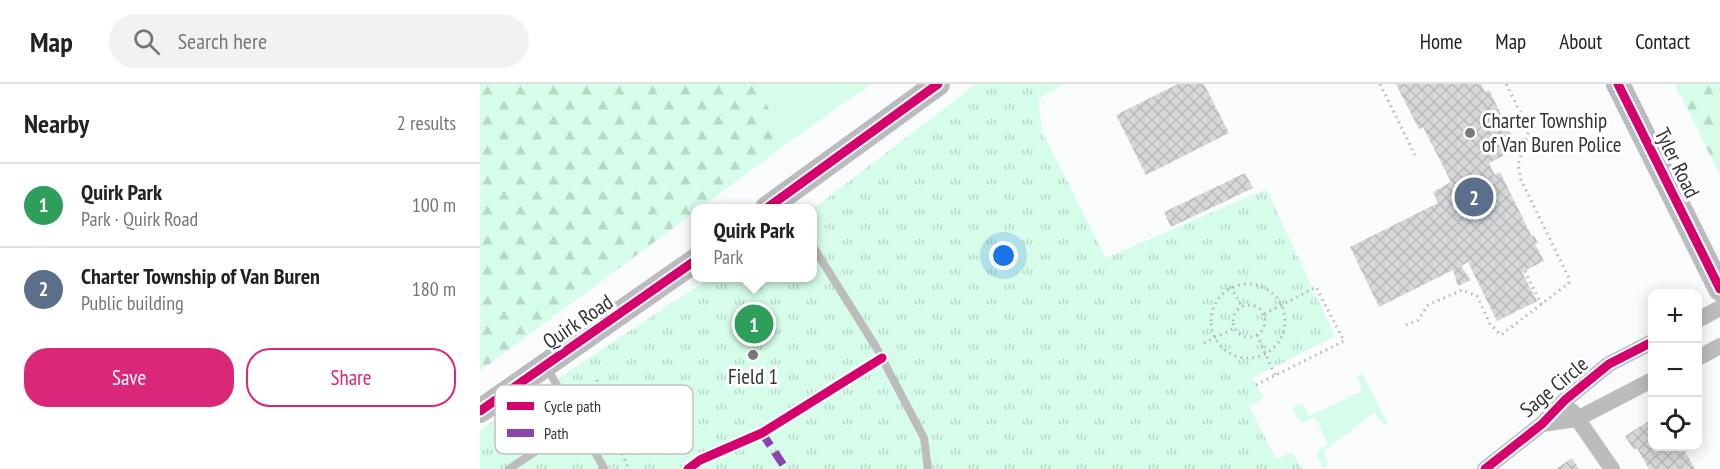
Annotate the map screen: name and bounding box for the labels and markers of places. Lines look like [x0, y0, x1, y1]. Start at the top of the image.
place label: Charter Township of Van Buren Police [1482, 107, 1621, 158]
marker: Charter Township of Van Buren Police [1463, 126, 1477, 140]
pin: 2 [1454, 174, 1494, 220]
pin: 1 [734, 302, 774, 346]
marker: Field 1 [746, 348, 760, 362]
place label: Field 1 [728, 363, 778, 390]

